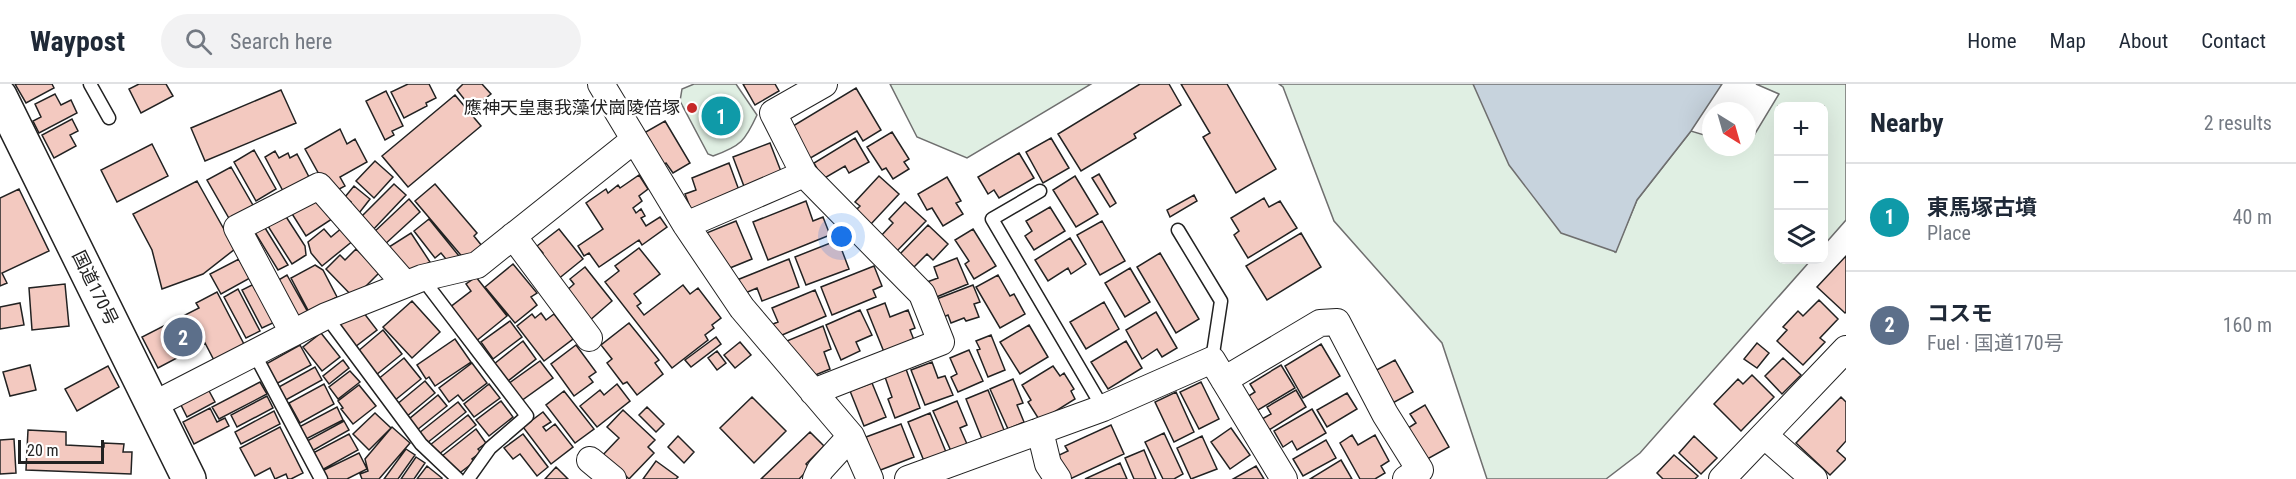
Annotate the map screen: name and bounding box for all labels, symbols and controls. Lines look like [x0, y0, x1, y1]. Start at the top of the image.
search box [161, 14, 581, 68]
text: Waypost [30, 25, 125, 58]
icon: search [182, 25, 215, 58]
text: Search here [230, 29, 332, 54]
text: Home [1967, 29, 2017, 53]
text: Map [2050, 29, 2086, 53]
text: About [2119, 29, 2168, 53]
text: Contact [2201, 29, 2266, 53]
pin: 1 [702, 93, 740, 138]
place label: 應神天皇惠我藻伏崗陵倍塚 [464, 97, 680, 118]
marker: 應神天皇惠我藻伏崗陵倍塚 [685, 101, 699, 115]
north arrow [1702, 102, 1756, 156]
map controls [1774, 102, 1828, 264]
button: + [1774, 102, 1828, 156]
text: Nearby [1870, 108, 1944, 138]
text: 2 results [2204, 111, 2272, 135]
button: − [1774, 156, 1828, 210]
text: 東馬塚古墳 [1927, 195, 2037, 220]
text: 1 [1884, 205, 1895, 229]
text: 40 m [2233, 205, 2272, 229]
button: layers [1774, 210, 1828, 264]
text: Place [1927, 221, 1971, 245]
your location [827, 222, 856, 251]
street label: 国道170号 [68, 247, 123, 329]
text: コスモ [1927, 301, 1993, 326]
text: 2 [1884, 313, 1895, 337]
text: 160 m [2223, 313, 2272, 337]
pin: 2 [164, 314, 202, 360]
text: Fuel · 国道170号 [1927, 331, 2064, 355]
scale bar [18, 437, 104, 464]
text: 20 m [27, 441, 59, 460]

